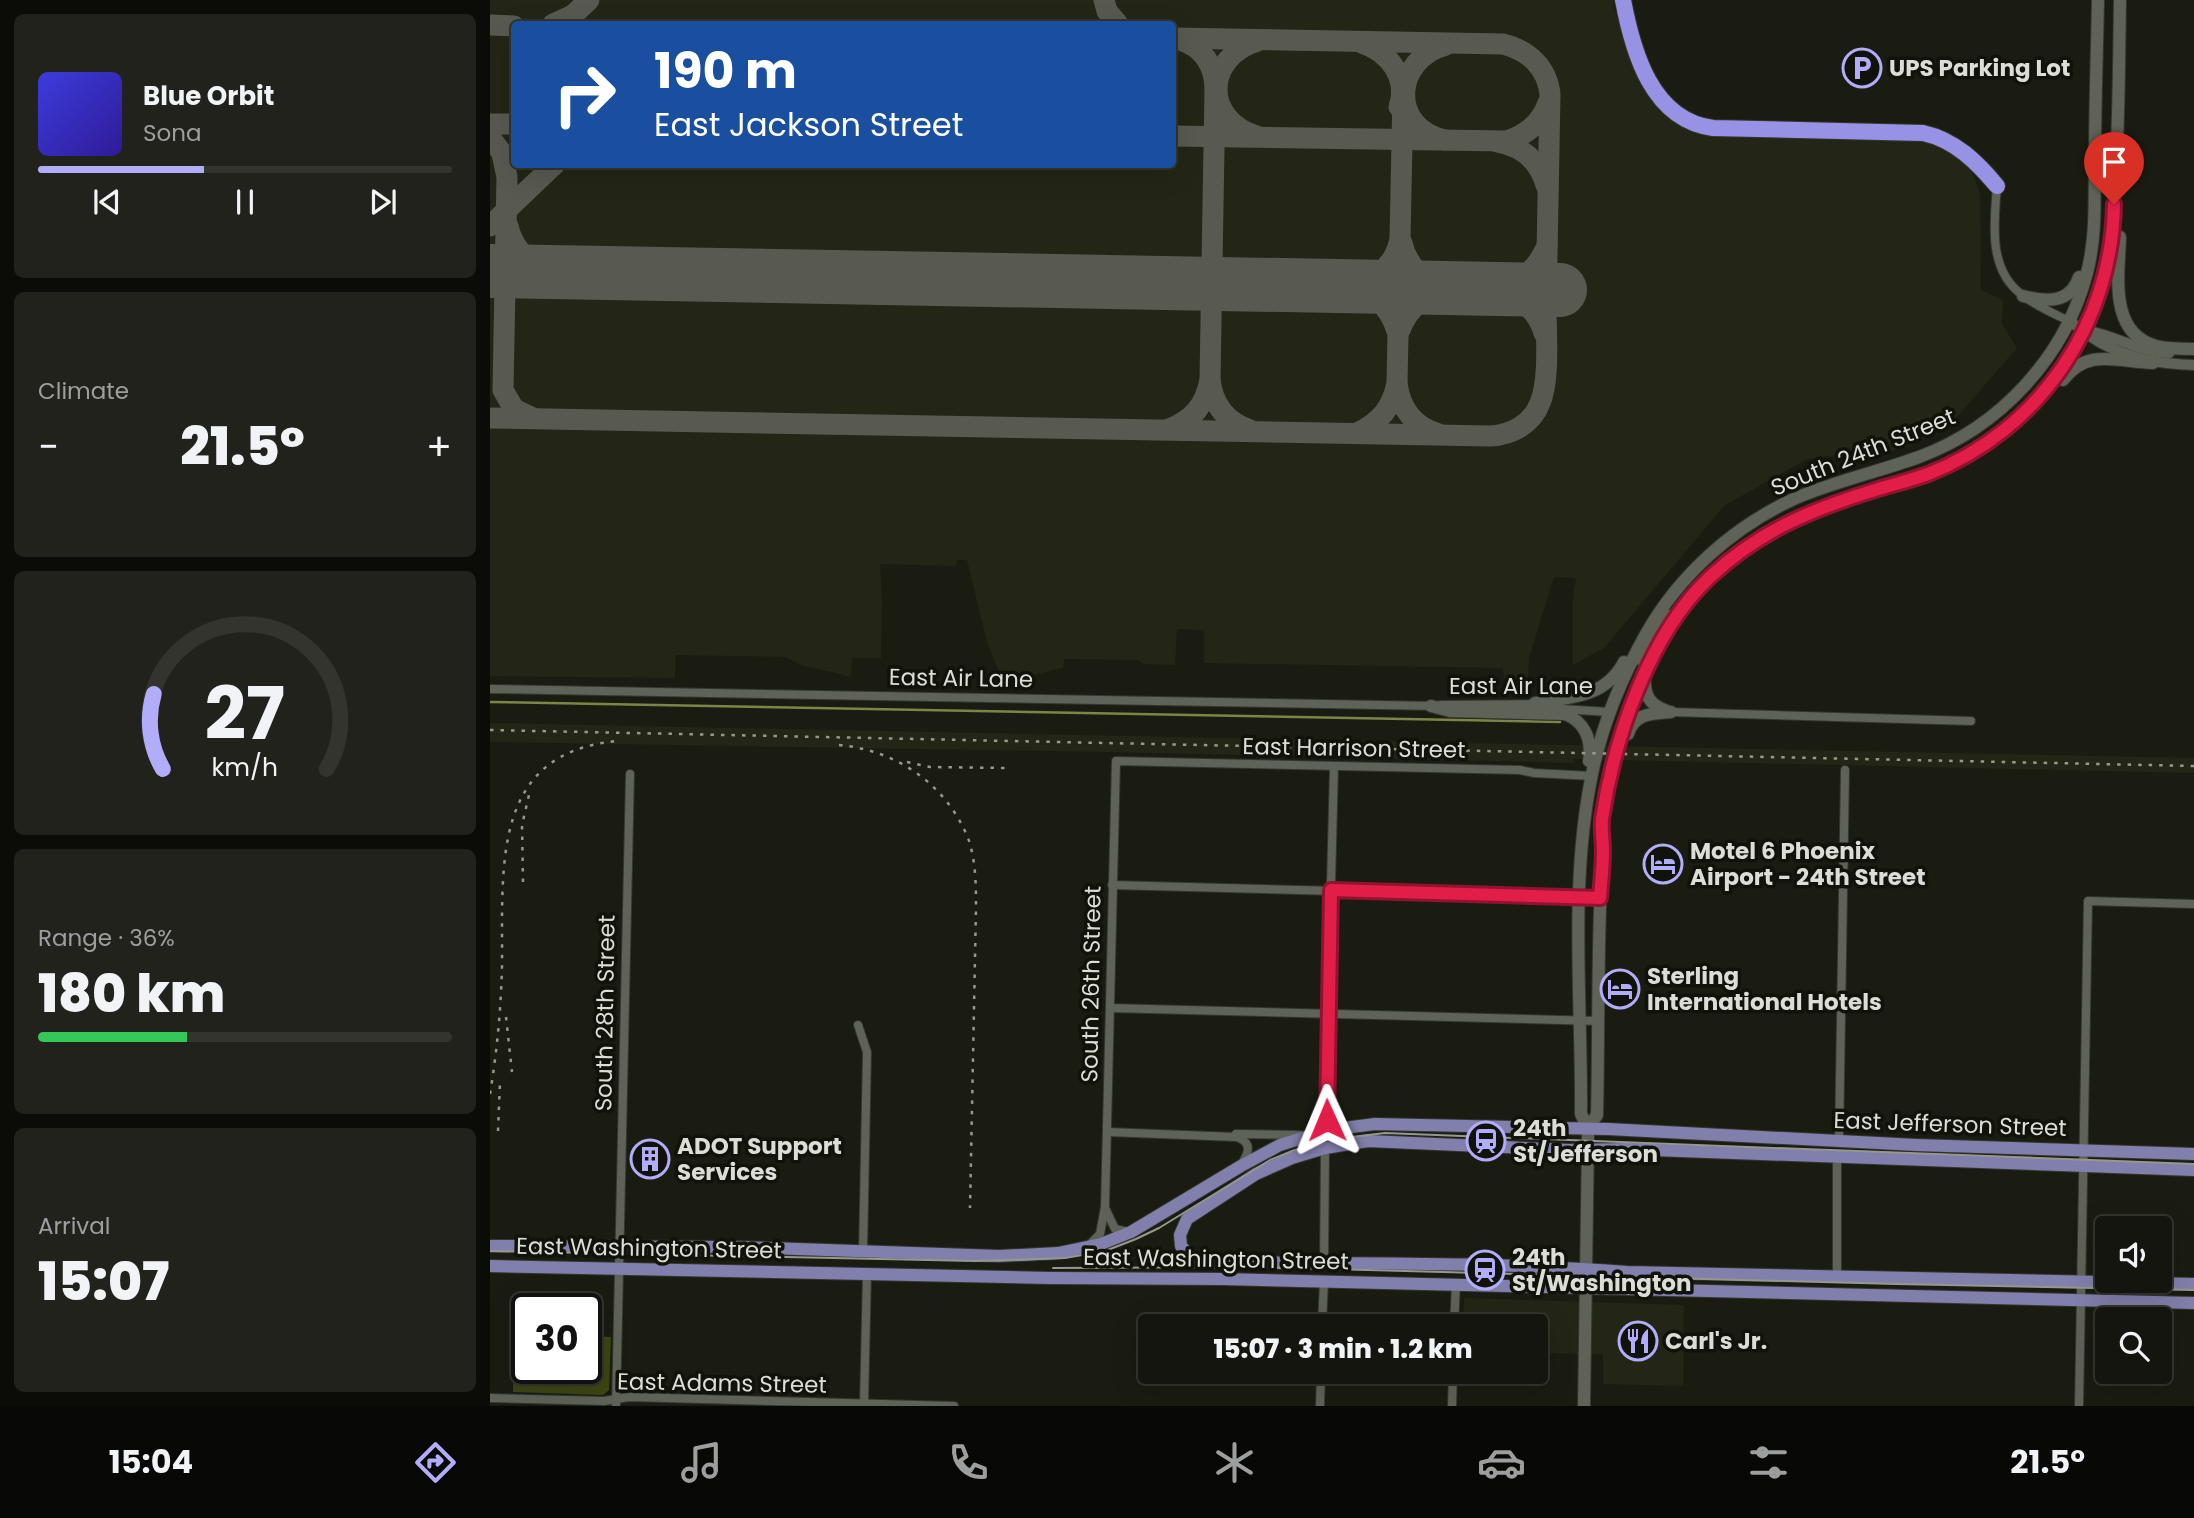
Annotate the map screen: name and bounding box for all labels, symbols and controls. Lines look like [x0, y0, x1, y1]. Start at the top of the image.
text: 190 m [654, 37, 797, 105]
parking icon: UPS Parking Lot [1841, 47, 1883, 89]
icon: right [539, 49, 630, 140]
place label: UPS Parking Lot [1889, 52, 2070, 84]
text: Blue Orbit [143, 78, 274, 114]
text: East Jackson Street [654, 102, 963, 147]
text: Sona [143, 117, 202, 149]
pin [2084, 132, 2144, 204]
icon: arrive [2095, 143, 2133, 181]
icon: previous [88, 183, 126, 221]
icon: pause [226, 183, 264, 221]
icon: next [364, 183, 402, 221]
text: Climate [38, 375, 129, 407]
street label: South 24th Street [1766, 400, 1960, 504]
text: 21.5° [180, 410, 305, 483]
text: − [38, 420, 59, 473]
text: + [426, 420, 452, 473]
street label: East Air Lane [889, 661, 1033, 695]
text: 27 [205, 663, 285, 764]
street label: East Air Lane [1449, 670, 1593, 702]
street label: East Harrison Street [1242, 730, 1466, 766]
text: km/h [212, 750, 278, 785]
place label: Motel 6 Phoenix Airport - 24th Street [1690, 835, 1926, 893]
hotel icon: Motel 6 Phoenix Airport - 24th Street [1642, 843, 1684, 885]
street label: South 26th Street [1073, 885, 1109, 1083]
street label: South 28th Street [587, 914, 623, 1112]
text: Range · 36% [38, 922, 175, 954]
text: 180 km [38, 957, 225, 1030]
place label: Sterling International Hotels [1647, 960, 1882, 1018]
hotel icon: Sterling International Hotels [1599, 968, 1641, 1010]
position arrow [1290, 1083, 1364, 1157]
street label: East Jefferson Street [1833, 1104, 2067, 1144]
place label: 24th St/Jefferson [1513, 1112, 1658, 1170]
station icon: 24th St/Jefferson [1465, 1120, 1507, 1162]
place label: ADOT Support Services [677, 1130, 842, 1188]
building icon: ADOT Support Services [629, 1138, 671, 1180]
text: Arrival [38, 1210, 110, 1242]
map controls [2095, 1216, 2172, 1384]
button: sound [2095, 1216, 2172, 1293]
street label: East Washington Street [516, 1230, 782, 1266]
street label: East Washington Street [1083, 1241, 1349, 1277]
place label: 24th St/Washington [1512, 1241, 1691, 1299]
text: 15:07 [38, 1245, 169, 1318]
station icon: 24th St/Washington [1464, 1249, 1506, 1291]
speed limit sign: 30 [511, 1293, 602, 1384]
button: search [2095, 1307, 2172, 1384]
restaurant icon: Carl's Jr. [1617, 1320, 1659, 1362]
place label: Carl's Jr. [1665, 1325, 1767, 1357]
text: 15:07 · 3 min · 1.2 km [1214, 1331, 1472, 1367]
street label: East Adams Street [617, 1365, 827, 1401]
icon: directions [411, 1438, 460, 1487]
icon: music [677, 1438, 726, 1487]
icon: phone [944, 1438, 993, 1487]
icon: climate [1210, 1438, 1259, 1487]
icon: car [1477, 1438, 1526, 1487]
icon: filters [1744, 1438, 1793, 1487]
text: 15:04 [109, 1439, 193, 1484]
text: 21.5° [2010, 1439, 2085, 1484]

